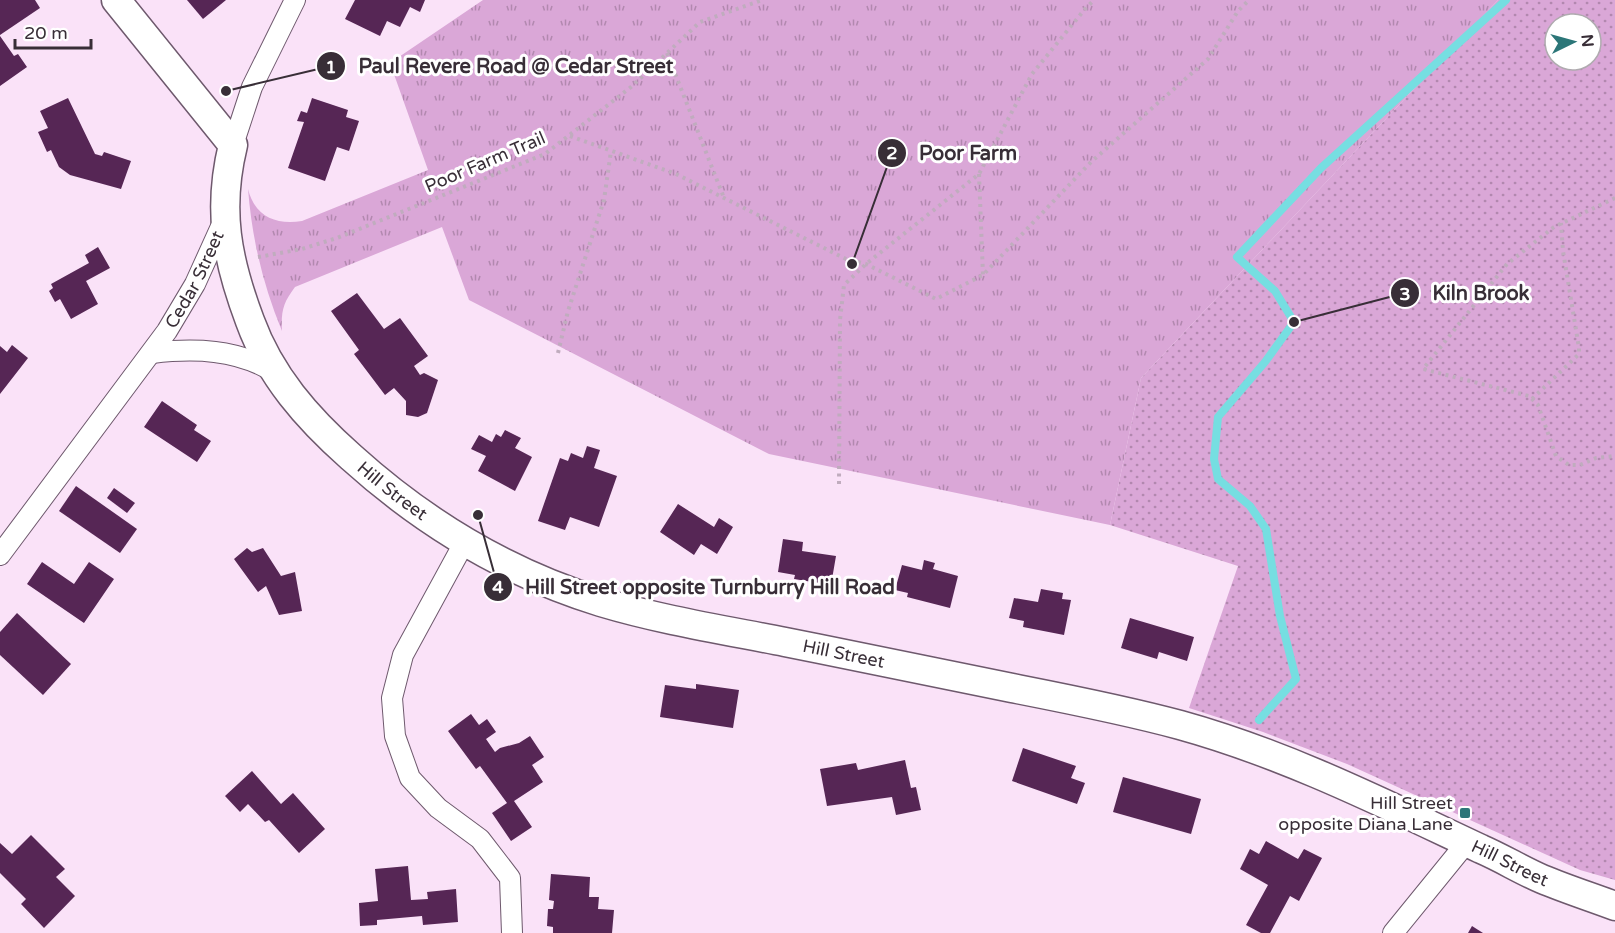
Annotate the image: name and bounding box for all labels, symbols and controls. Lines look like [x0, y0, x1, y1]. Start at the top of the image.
scale bar [15, 12, 92, 50]
north arrow [1543, 12, 1603, 72]
text: 20 m [24, 22, 68, 44]
text: N [1576, 34, 1597, 48]
callout: Paul Revere Road @ Cedar Street [316, 47, 685, 85]
text: Paul Revere Road @ Cedar Street [359, 55, 674, 79]
text: 1 [325, 56, 337, 78]
street label: Poor Farm Trail [421, 127, 549, 197]
callout: Poor Farm [877, 134, 1029, 172]
text: 2 [886, 142, 898, 164]
text: Poor Farm [919, 142, 1017, 166]
street label: Cedar Street [160, 227, 229, 332]
callout: Kiln Brook [1390, 274, 1541, 312]
text: Kiln Brook [1432, 282, 1530, 306]
text: 3 [1399, 283, 1411, 305]
street label: Hill Street [353, 457, 432, 525]
callout: Hill Street opposite Turnburry Hill Road [483, 568, 907, 606]
text: 4 [492, 576, 504, 598]
text: Hill Street opposite Turnburry Hill Road [525, 576, 895, 600]
street label: Hill Street [801, 635, 887, 673]
place label: Hill Street opposite Diana Lane [1278, 792, 1453, 835]
marker: Hill Street opposite Diana Lane [1458, 806, 1472, 820]
street label: Hill Street [1468, 835, 1552, 891]

